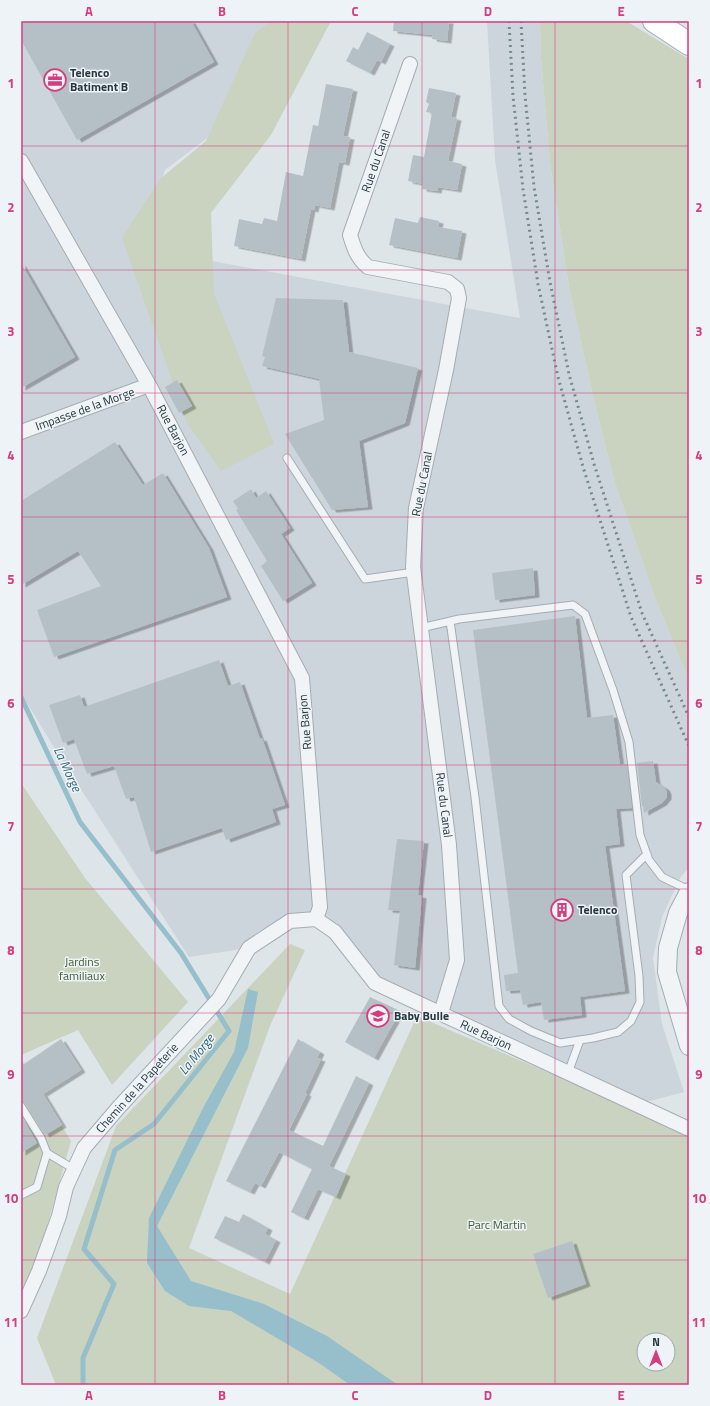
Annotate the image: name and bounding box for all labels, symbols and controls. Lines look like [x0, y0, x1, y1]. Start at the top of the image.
text: A [85, 1, 93, 21]
text: B [218, 1, 226, 21]
text: C [351, 1, 359, 21]
text: D [484, 1, 492, 21]
text: E [617, 1, 625, 21]
place label: Telenco Batiment B [70, 63, 128, 96]
office icon: Telenco Batiment B [42, 67, 68, 93]
text: 1 [7, 73, 15, 93]
text: 1 [695, 73, 703, 93]
street label: Rue du Canal [356, 127, 395, 195]
text: 2 [7, 197, 15, 217]
text: 2 [695, 197, 703, 217]
text: 3 [7, 321, 15, 341]
text: 3 [695, 321, 703, 341]
street label: Impasse de la Morge [33, 382, 137, 435]
street label: Rue Barjon [152, 401, 195, 459]
text: 4 [7, 445, 15, 465]
text: 4 [695, 445, 703, 465]
street label: Rue du Canal [406, 450, 437, 518]
text: 5 [7, 569, 15, 589]
text: 5 [695, 569, 703, 589]
text: 6 [7, 693, 15, 713]
text: 6 [695, 693, 703, 713]
street label: Rue Barjon [293, 694, 316, 750]
water label: La Morge [49, 743, 88, 796]
street label: Rue du Canal [431, 771, 458, 839]
text: 7 [7, 816, 15, 836]
text: 7 [695, 816, 703, 836]
building icon: Telenco [549, 897, 575, 923]
place label: Telenco [578, 900, 617, 919]
text: 8 [7, 940, 15, 960]
text: 8 [695, 940, 703, 960]
park label: Jardins familiaux [59, 952, 105, 985]
school or university icon: Baby Bulle [365, 1003, 391, 1029]
place label: Baby Bulle [394, 1006, 449, 1025]
street label: Rue Barjon [457, 1014, 515, 1055]
water label: La Morge [173, 1028, 219, 1079]
street label: Chemin de la Papeterie [91, 1038, 182, 1137]
text: 9 [7, 1064, 15, 1084]
text: 9 [695, 1064, 703, 1084]
text: 10 [4, 1188, 18, 1208]
text: 10 [692, 1188, 706, 1208]
park label: Parc Martin [468, 1215, 526, 1234]
text: 11 [4, 1312, 18, 1332]
text: 11 [692, 1312, 706, 1332]
north arrow [636, 1332, 676, 1372]
text: N [652, 1334, 660, 1350]
text: A [85, 1385, 93, 1405]
text: B [218, 1385, 226, 1405]
text: C [351, 1385, 359, 1405]
text: D [484, 1385, 492, 1405]
text: E [617, 1385, 625, 1405]

